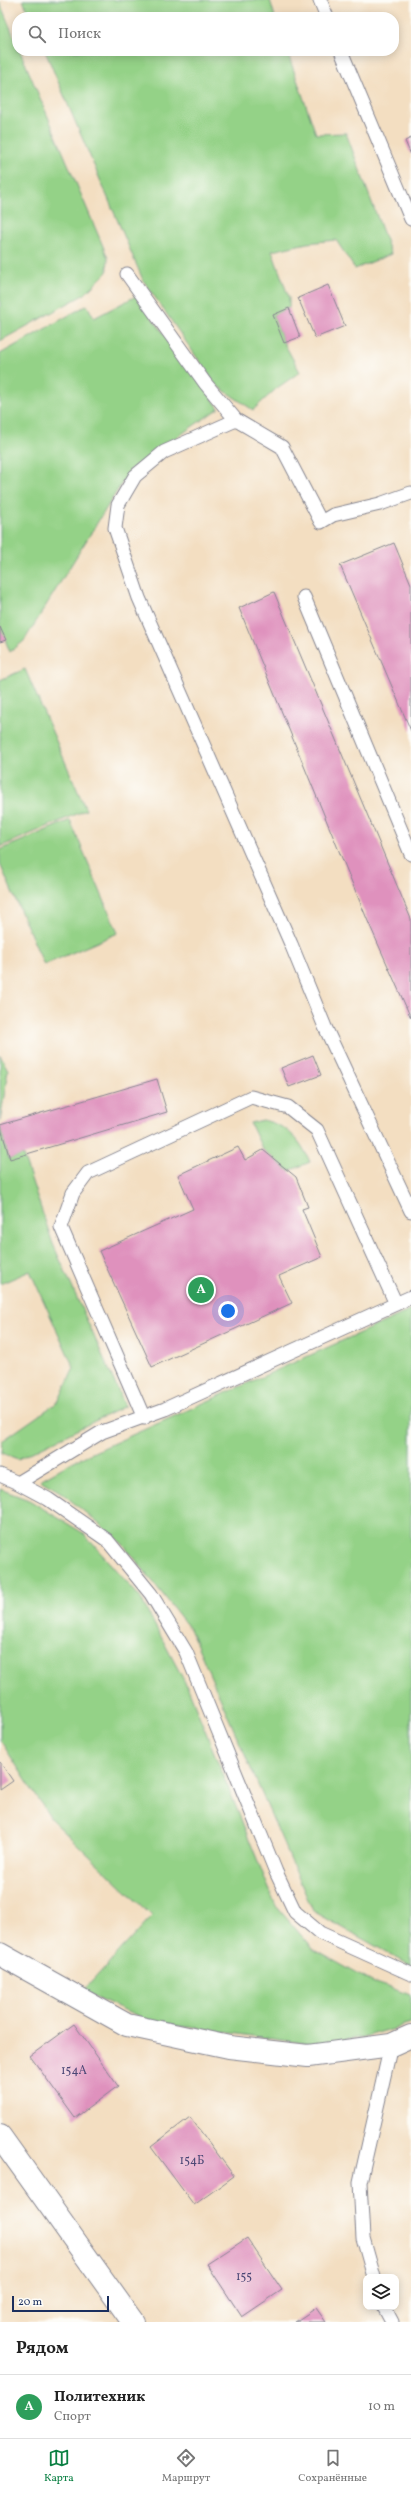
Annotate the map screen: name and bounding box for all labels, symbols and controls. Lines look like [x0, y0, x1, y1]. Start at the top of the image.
search box [12, 12, 399, 56]
icon: search [26, 23, 48, 45]
text: Поиск [58, 24, 101, 45]
pin: A [188, 1275, 214, 1305]
your location [218, 1301, 238, 1321]
house number: 154А [61, 2063, 88, 2079]
house number: 154Б [180, 2153, 204, 2169]
house number: 155 [236, 2269, 252, 2285]
map controls [363, 2274, 399, 2310]
button: layers [363, 2274, 399, 2310]
scale bar [12, 2294, 109, 2313]
text: 20 m [18, 2295, 42, 2310]
text: Рядом [16, 2337, 69, 2360]
text: Политехник [54, 2387, 145, 2408]
text: A [24, 2398, 34, 2416]
text: 10 m [368, 2398, 395, 2416]
text: Спорт [54, 2408, 91, 2426]
tab: Карта [44, 2447, 74, 2486]
tab: Маршрут [162, 2447, 210, 2486]
tab: Сохранённые [298, 2447, 367, 2486]

